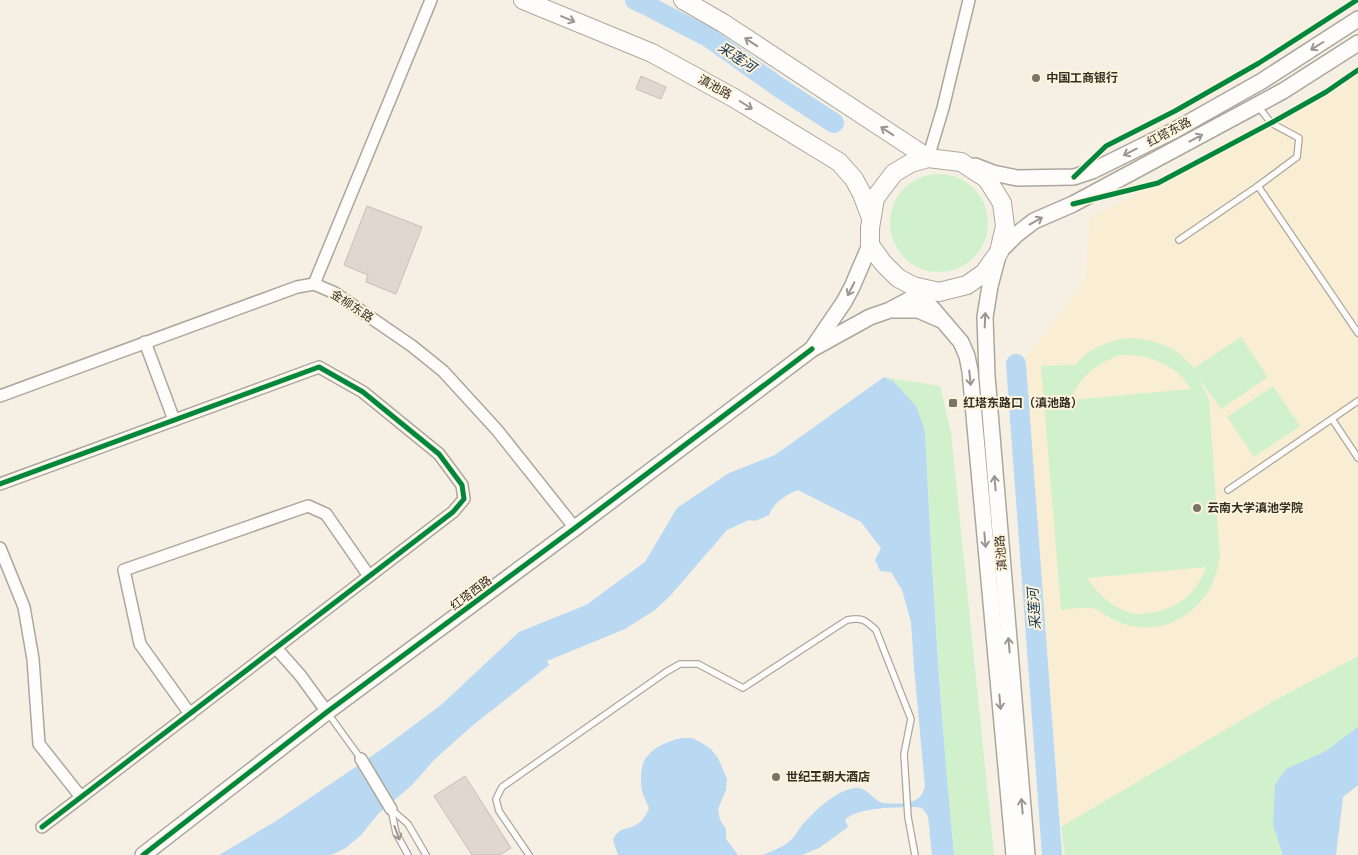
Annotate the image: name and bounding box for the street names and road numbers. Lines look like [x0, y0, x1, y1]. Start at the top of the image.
street label: 滇池路 [696, 72, 734, 102]
street label: 红塔东路 [1145, 115, 1193, 149]
street label: 金柳东路 [328, 287, 376, 325]
street label: 滇池路 [992, 534, 1010, 572]
street label: 红塔西路 [448, 573, 494, 613]

